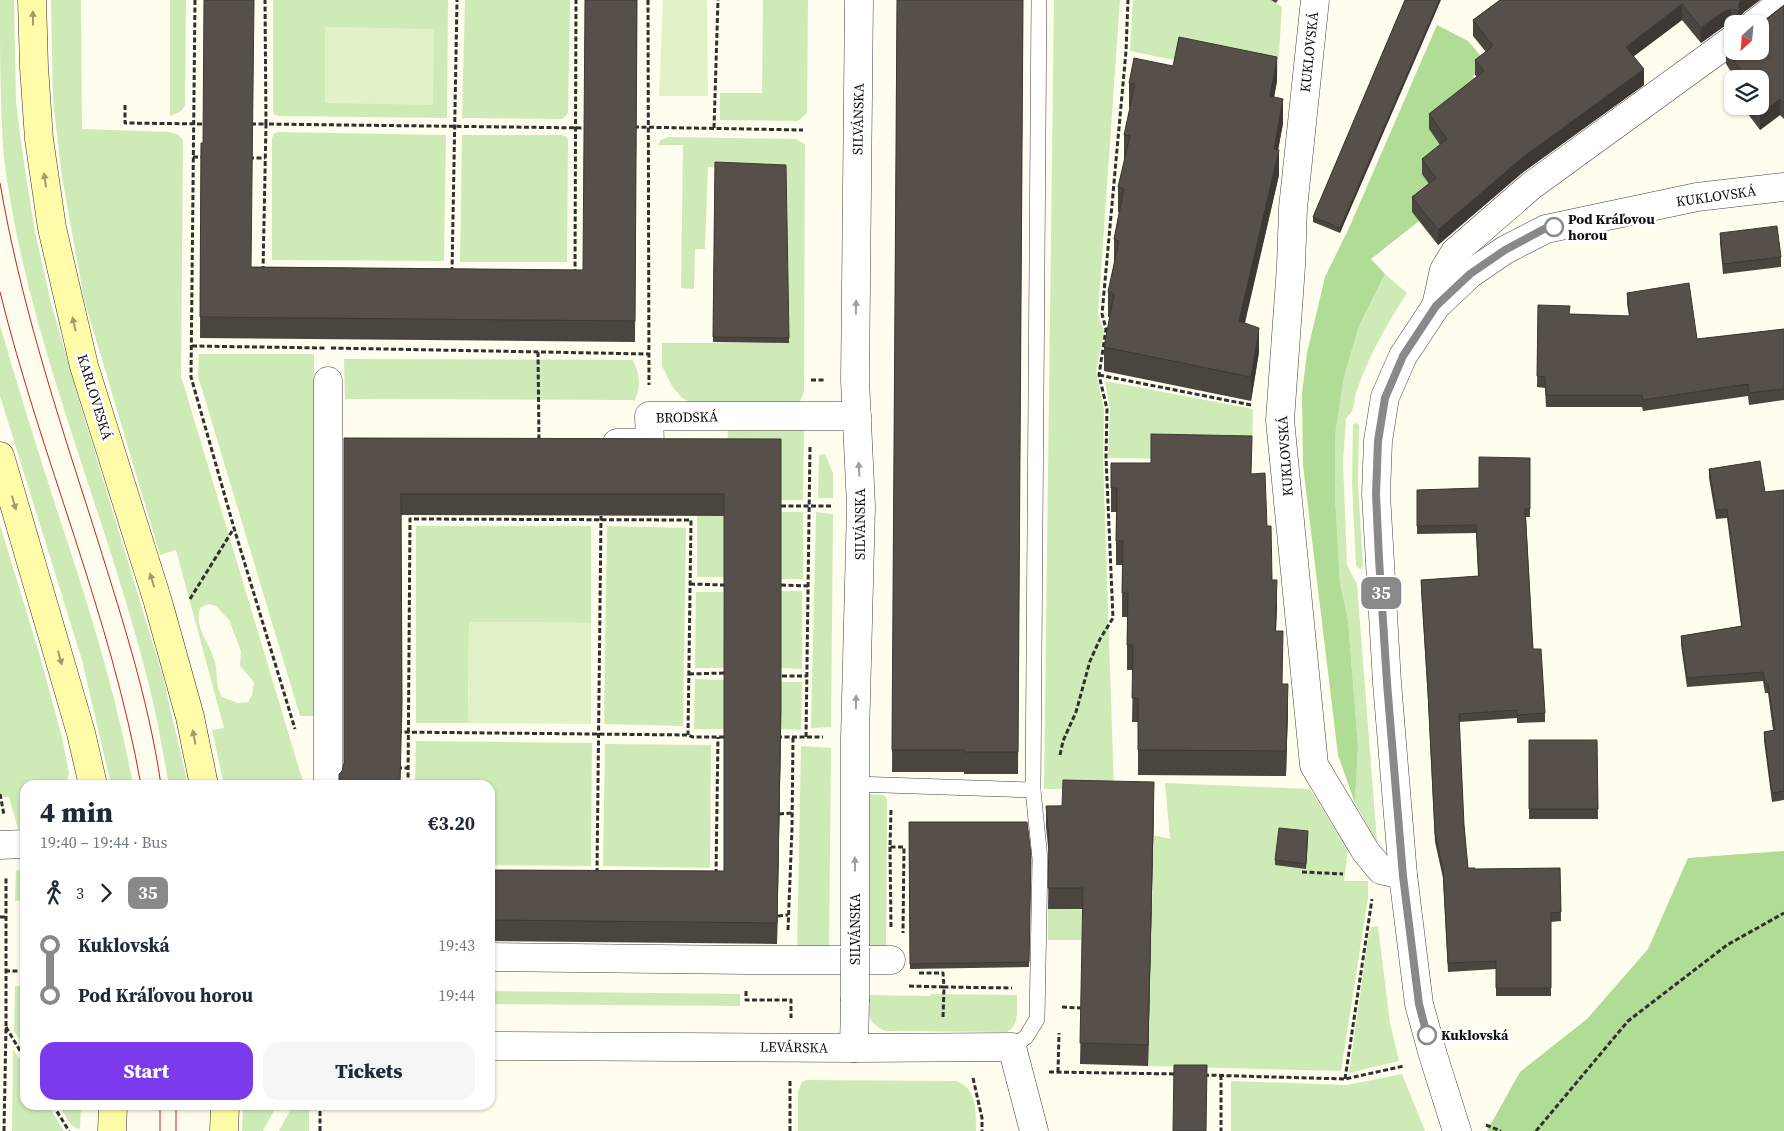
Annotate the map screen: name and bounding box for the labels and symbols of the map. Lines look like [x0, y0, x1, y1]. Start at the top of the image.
one-way arrow [28, 10, 36, 26]
street label: KUKLOVSKÁ [1295, 10, 1323, 93]
north arrow [1724, 15, 1769, 60]
street label: SILVÁNSKA [847, 82, 869, 155]
one-way arrow [41, 171, 49, 187]
street label: KUKLOVSKÁ [1675, 180, 1758, 212]
place label: Pod Kráľovou horou [1568, 209, 1655, 245]
marker: Pod Kráľovou horou [1544, 217, 1564, 237]
one-way arrow [852, 299, 860, 315]
one-way arrow [70, 317, 78, 332]
street label: KARLOVESKÁ [72, 352, 118, 443]
street label: BRODSKÁ [656, 406, 719, 428]
street label: KUKLOVSKÁ [1272, 414, 1298, 497]
one-way arrow [855, 461, 863, 477]
street label: SILVÁNSKA [850, 487, 870, 560]
one-way arrow [10, 495, 18, 510]
one-way arrow [147, 573, 155, 588]
line badge: 35 [1358, 577, 1404, 609]
one-way arrow [56, 651, 64, 666]
one-way arrow [853, 693, 861, 709]
one-way arrow [190, 730, 198, 745]
one-way arrow [851, 856, 859, 872]
street label: SILVÁNSKA [845, 892, 865, 965]
marker: Kuklovská [1417, 1025, 1437, 1045]
place label: Kuklovská [1441, 1025, 1509, 1045]
street label: LEVÁRSKA [760, 1036, 829, 1058]

